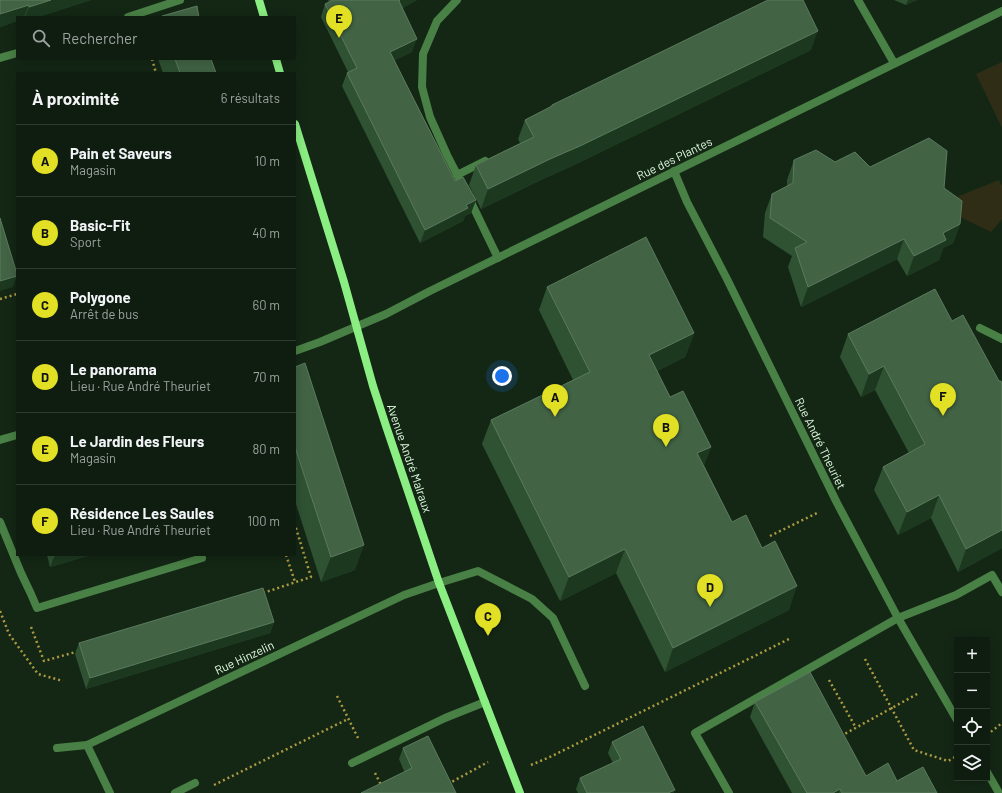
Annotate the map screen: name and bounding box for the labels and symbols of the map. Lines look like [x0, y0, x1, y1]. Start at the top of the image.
pin: E [326, 5, 352, 38]
street label: Rue des Plantes [634, 134, 714, 182]
your location [492, 366, 512, 386]
pin: F [930, 383, 956, 416]
pin: A [542, 384, 568, 417]
street label: Rue André Theuriet [793, 395, 849, 491]
street label: Avenue André Malraux [385, 402, 435, 514]
pin: B [653, 414, 679, 447]
pin: D [697, 574, 723, 607]
pin: C [475, 603, 501, 636]
street label: Rue Hinzelin [212, 637, 276, 677]

